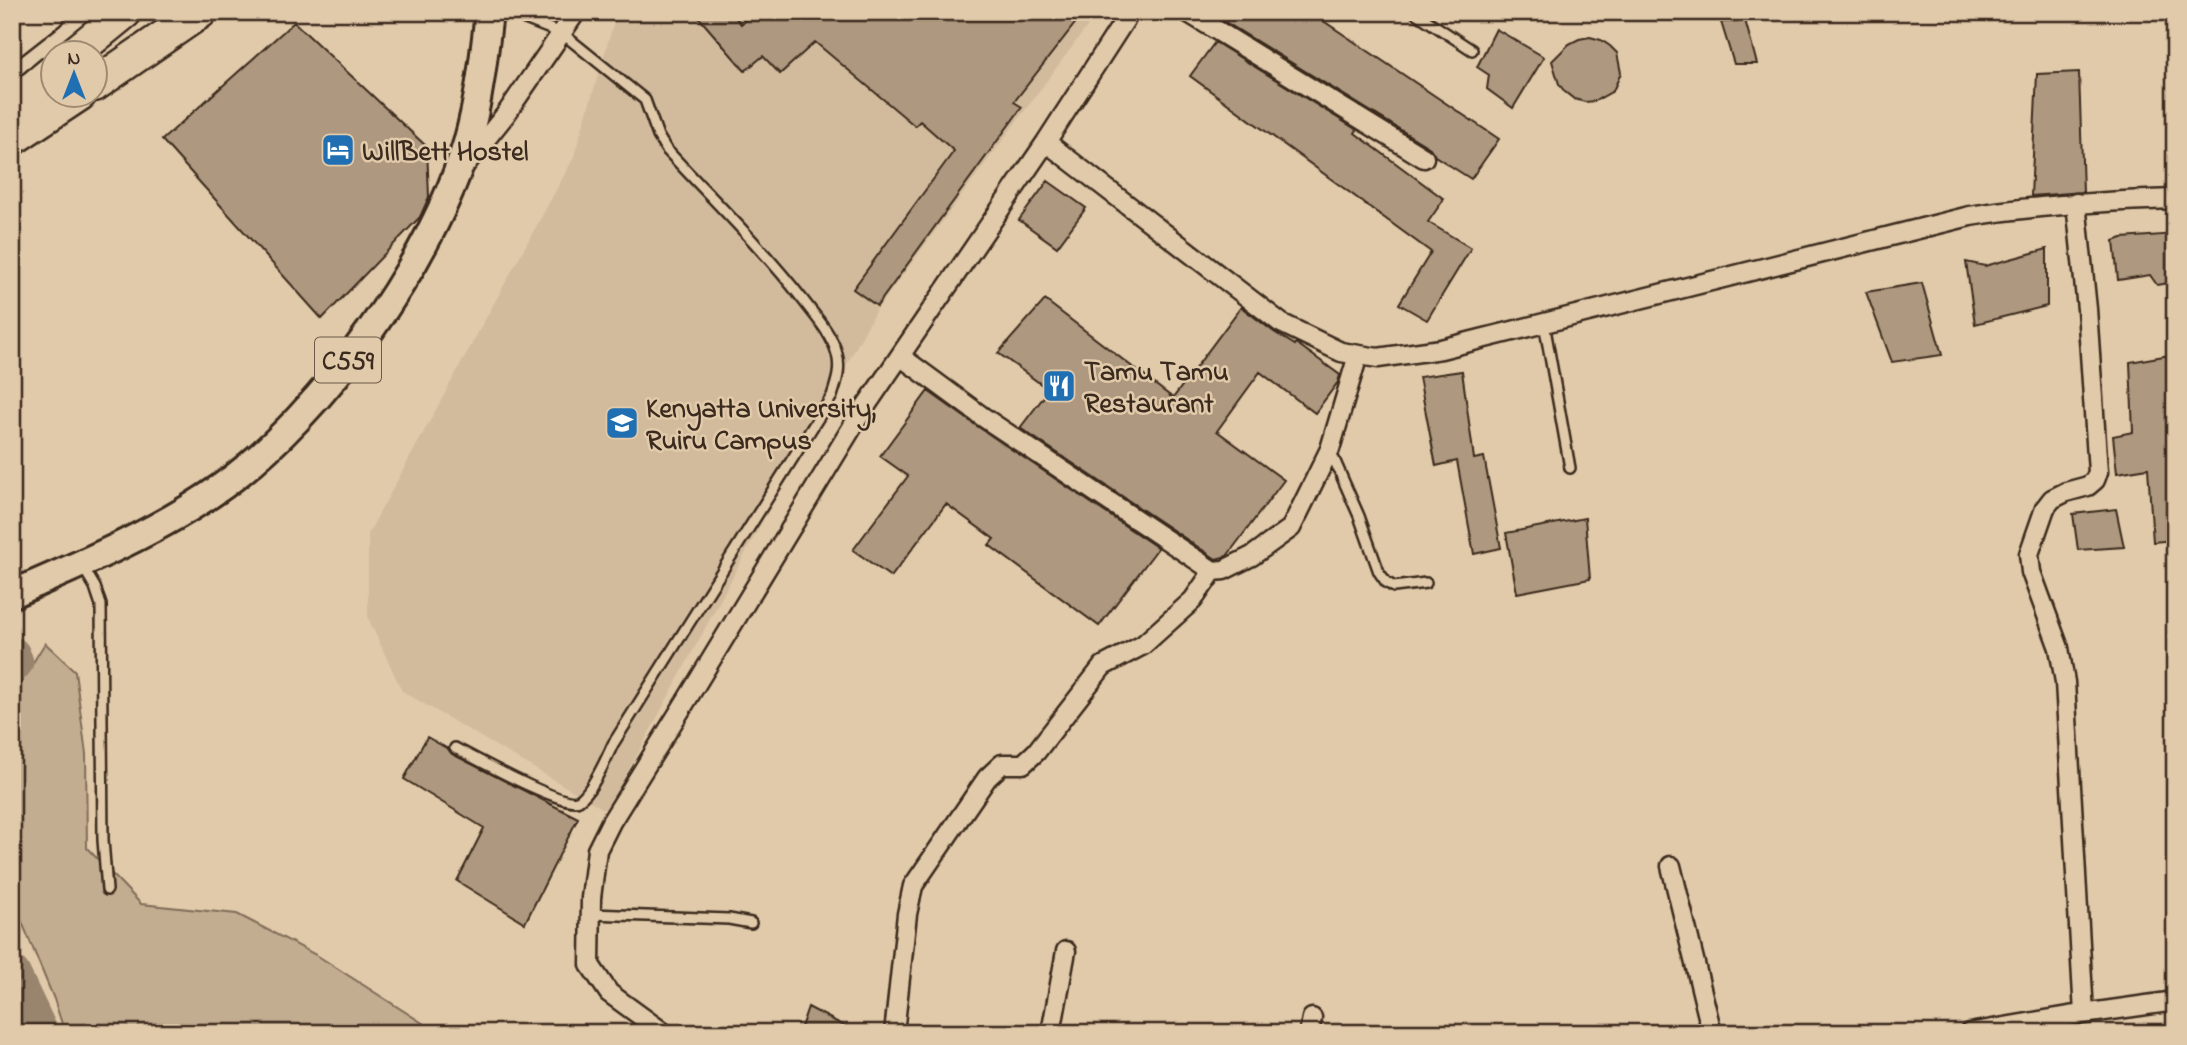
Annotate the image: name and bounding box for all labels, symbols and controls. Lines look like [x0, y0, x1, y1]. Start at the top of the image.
north arrow [38, 38, 108, 108]
text: N [68, 46, 81, 73]
hotel icon: WillBett Hostel [319, 131, 357, 169]
place label: WillBett Hostel [362, 133, 529, 174]
road number: C559 [315, 338, 381, 382]
place label: Tamu Tamu Restaurant [1084, 353, 1229, 426]
restaurant icon: Tamu Tamu Restaurant [1040, 367, 1078, 405]
place label: Kenyatta University, Ruiru Campus [646, 390, 876, 463]
school or university icon: Kenyatta University, Ruiru Campus [603, 404, 641, 442]

